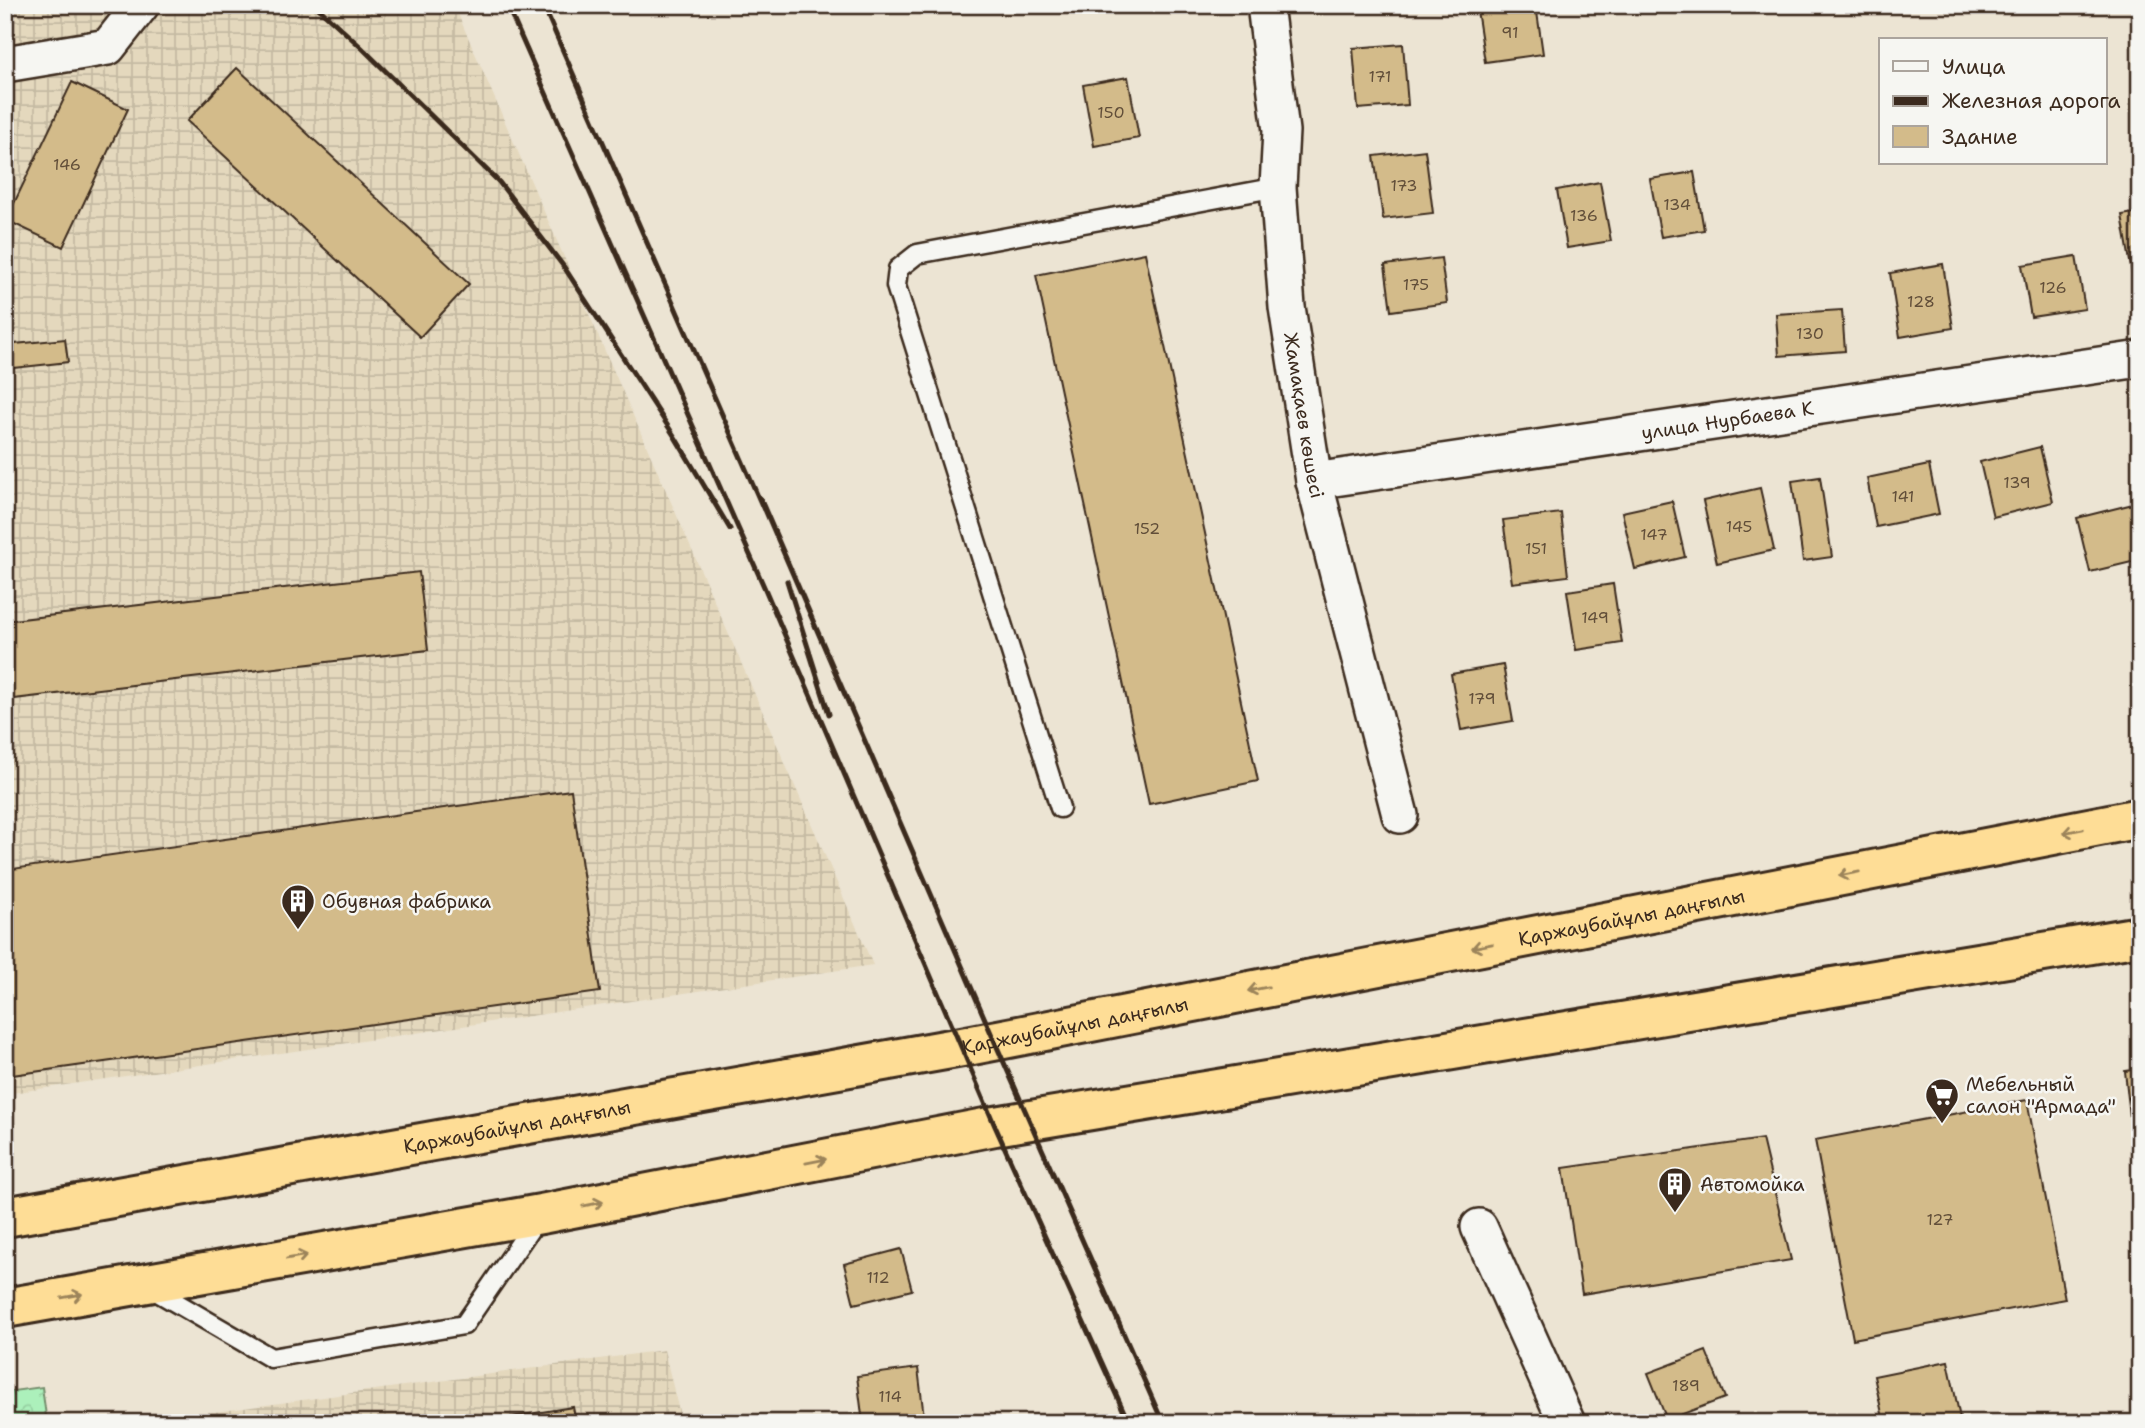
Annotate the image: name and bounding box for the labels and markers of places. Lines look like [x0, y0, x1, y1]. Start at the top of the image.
building icon: Обувная фабрика [279, 882, 317, 931]
place label: Обувная фабрика [322, 889, 491, 914]
place label: Мебельный салон "Армада" [1966, 1072, 2116, 1119]
supermarket icon: Мебельный салон "Армада" [1923, 1076, 1961, 1125]
building icon: Автомойка [1656, 1165, 1694, 1214]
place label: Автомойка [1700, 1172, 1805, 1197]

